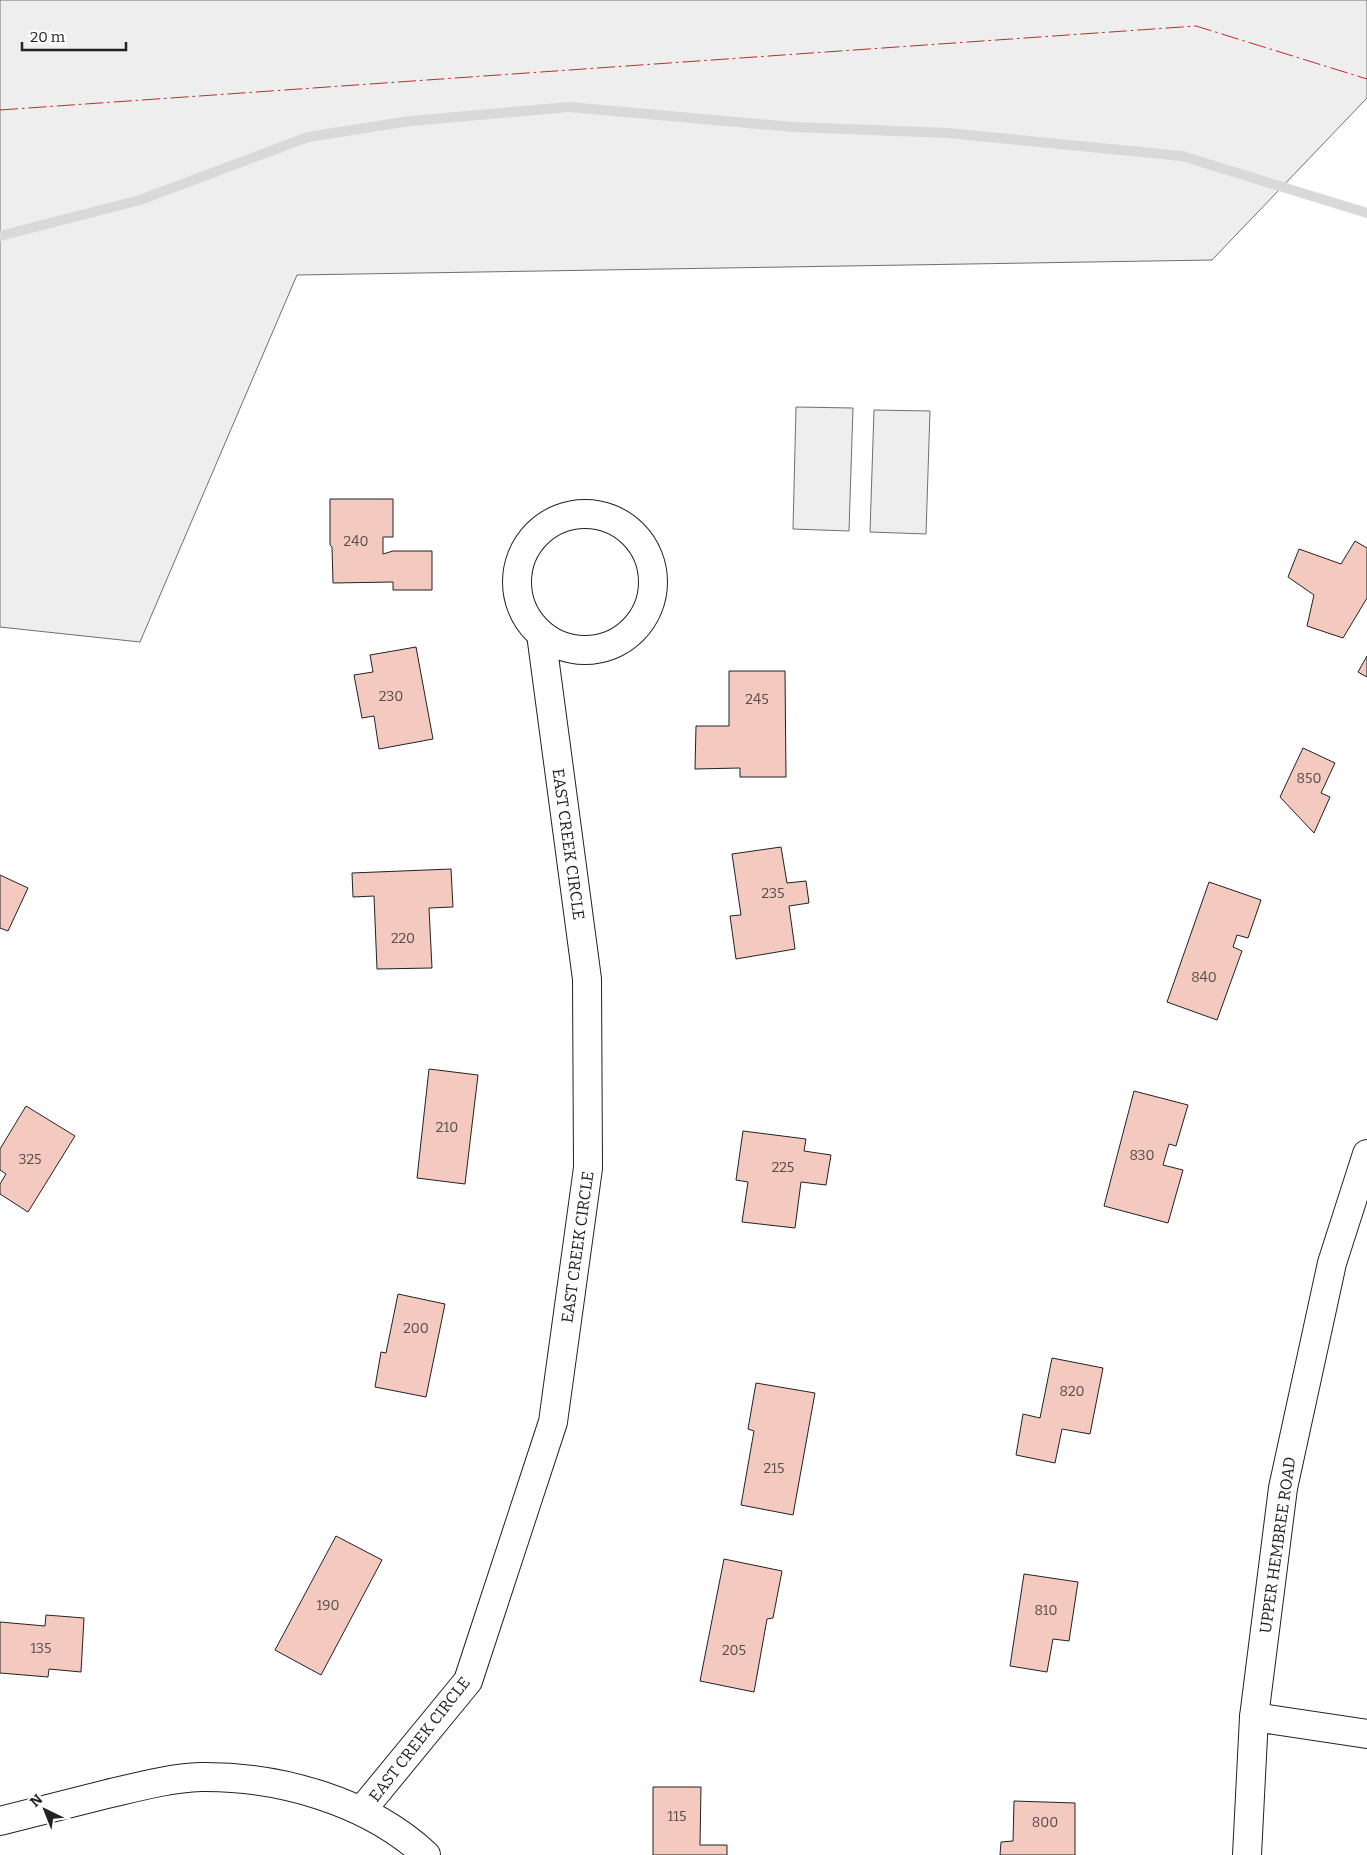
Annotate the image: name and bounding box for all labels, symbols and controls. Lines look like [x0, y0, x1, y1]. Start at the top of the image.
scale bar [22, 20, 126, 52]
text: 20 m [30, 28, 66, 46]
house number: 240 [344, 533, 368, 550]
house number: 230 [379, 688, 403, 705]
house number: 245 [745, 691, 769, 708]
street label: EAST CREEK CIRCLE [548, 767, 589, 921]
house number: 850 [1297, 770, 1321, 787]
house number: 235 [761, 885, 785, 902]
house number: 220 [391, 930, 415, 947]
house number: 840 [1191, 969, 1217, 986]
house number: 210 [436, 1119, 458, 1136]
house number: 830 [1129, 1147, 1155, 1164]
house number: 325 [18, 1151, 42, 1168]
house number: 225 [772, 1159, 794, 1176]
street label: EAST CREEK CIRCLE [557, 1170, 598, 1324]
house number: 200 [403, 1320, 429, 1337]
house number: 820 [1059, 1383, 1085, 1400]
street label: UPPER HEMBREE ROAD [1256, 1455, 1299, 1635]
house number: 215 [764, 1460, 784, 1477]
house number: 190 [317, 1597, 339, 1614]
house number: 810 [1034, 1602, 1058, 1619]
house number: 135 [30, 1640, 52, 1657]
house number: 205 [722, 1642, 746, 1659]
street label: EAST CREEK CIRCLE [365, 1673, 474, 1805]
north arrow [20, 1785, 70, 1835]
text: N [27, 1791, 46, 1811]
house number: 115 [668, 1808, 686, 1825]
house number: 800 [1032, 1814, 1058, 1831]

